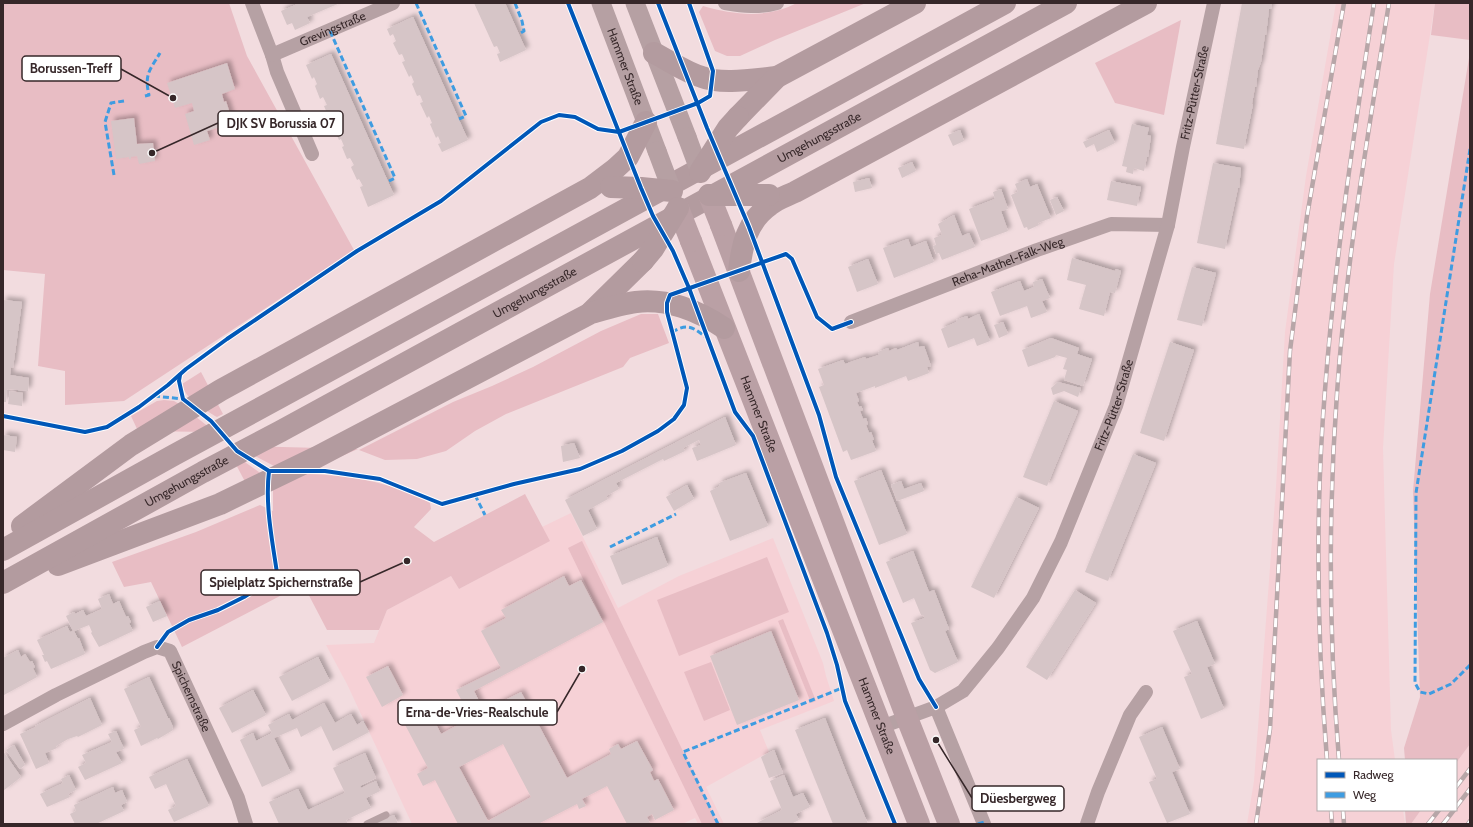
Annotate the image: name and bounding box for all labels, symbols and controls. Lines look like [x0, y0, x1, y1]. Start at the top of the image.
street label: Grevingstraße [297, 8, 368, 49]
street label: Hammer Straße [604, 26, 647, 107]
street label: Fritz-Pütter-Straße [1177, 44, 1212, 141]
callout: Borussen-Treff [22, 56, 121, 81]
text: Borussen-Treff [30, 60, 113, 76]
street label: Umgehungsstraße [775, 108, 864, 166]
callout: DJK SV Borussia 07 [218, 111, 343, 136]
text: DJK SV Borussia 07 [227, 115, 336, 131]
street label: Reha-Mathel-Falk-Weg [950, 233, 1066, 289]
street label: Umgehungsstraße [490, 263, 579, 321]
street label: Fritz-Pütter-Straße [1091, 357, 1136, 453]
street label: Hammer Straße [737, 373, 781, 455]
street label: Umgehungsstraße [142, 452, 231, 510]
callout: Spielplatz Spichernstraße [201, 570, 360, 595]
text: Spielplatz Spichernstraße [209, 574, 353, 590]
street label: Spichernstraße [169, 658, 214, 734]
street label: Hammer Straße [855, 675, 899, 756]
callout: Erna-de-Vries-Realschule [398, 700, 557, 725]
text: Erna-de-Vries-Realschule [406, 704, 549, 720]
legend [1317, 759, 1457, 811]
text: Radweg [1353, 767, 1394, 782]
callout: Düesbergweg [972, 786, 1064, 811]
text: Weg [1353, 787, 1377, 802]
text: Düesbergweg [980, 790, 1057, 806]

